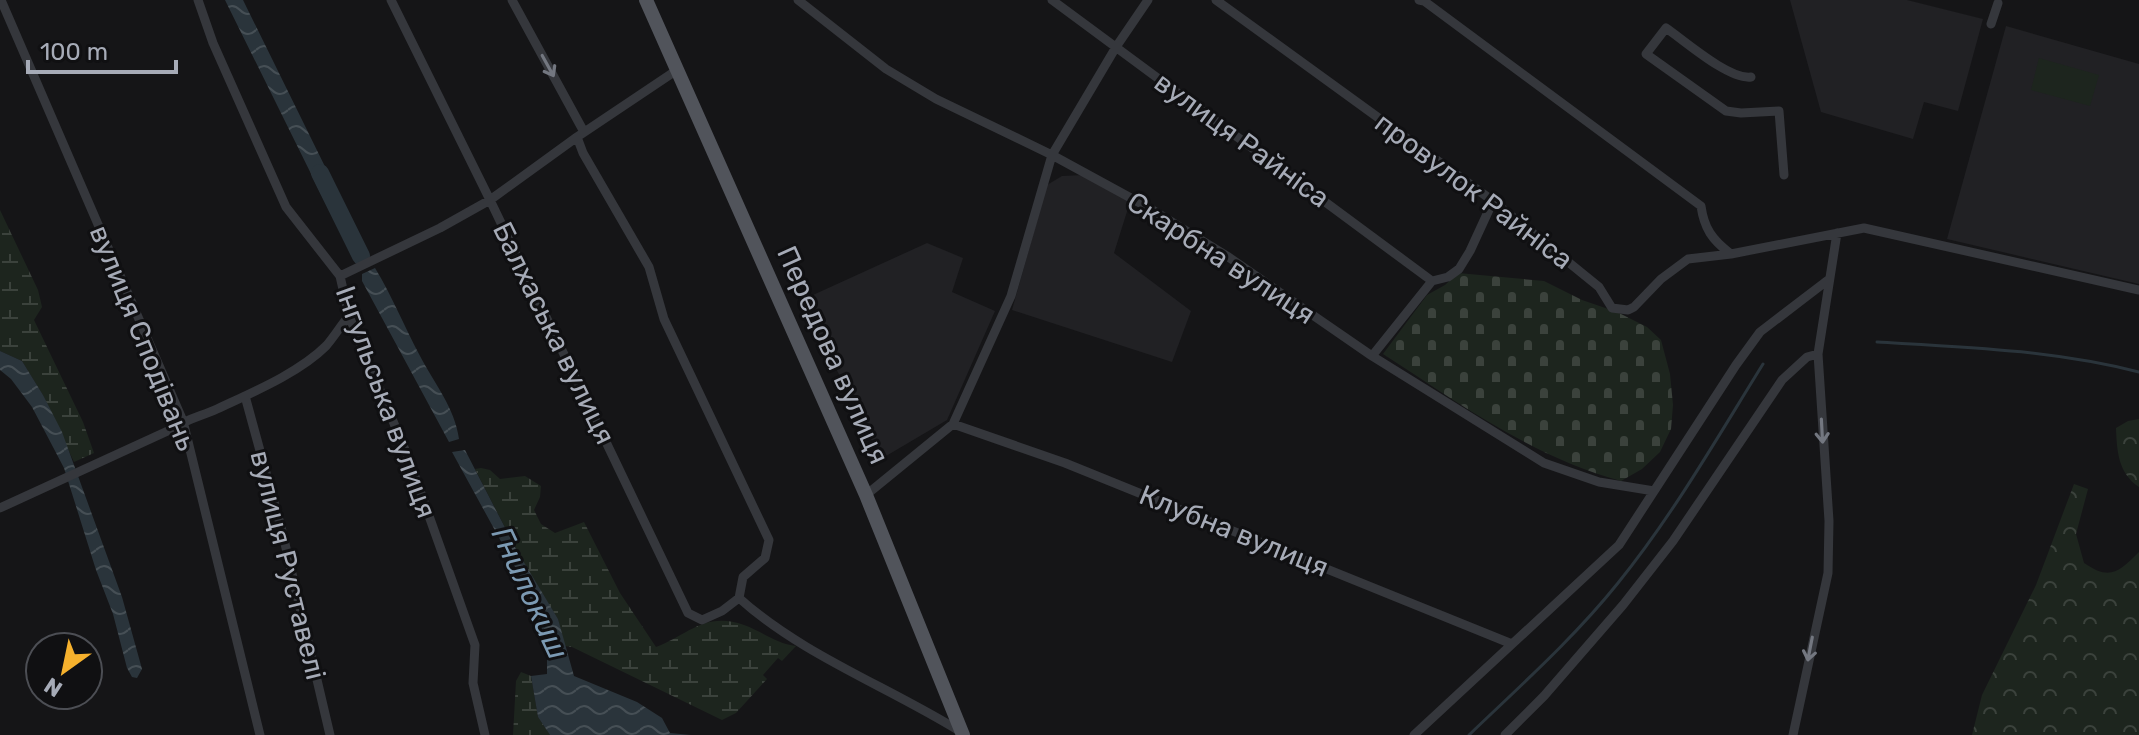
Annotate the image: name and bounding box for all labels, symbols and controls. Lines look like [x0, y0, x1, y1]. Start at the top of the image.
scale bar [28, 24, 176, 74]
text: 100 m [40, 38, 108, 66]
one-way arrow [541, 54, 556, 78]
street label: вулиця Райніса [1148, 65, 1336, 215]
street label: провулок Райніса [1369, 106, 1579, 276]
street label: Скарбна вулиця [1121, 185, 1321, 331]
street label: Балхаська вулиця [486, 217, 622, 449]
street label: вулиця Сподівань [83, 221, 203, 455]
street label: Передова вулиця [770, 241, 896, 469]
street label: Інгульська вулиця [329, 282, 443, 522]
one-way arrow [1815, 418, 1830, 444]
street label: вулиця Руставелі [244, 447, 332, 683]
street label: Клубна вулиця [1135, 478, 1333, 584]
water label: Гнилокиш [484, 521, 576, 665]
north arrow [24, 631, 104, 711]
one-way arrow [1802, 636, 1817, 662]
text: N [39, 672, 67, 703]

